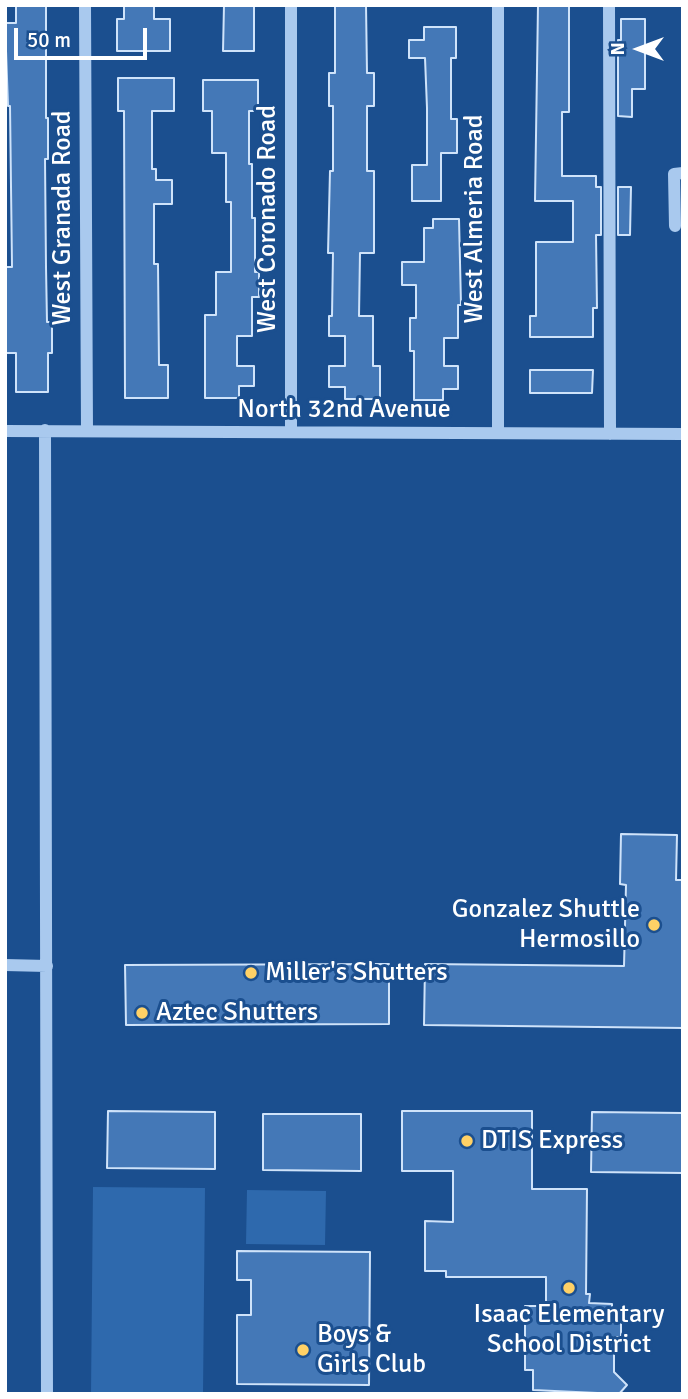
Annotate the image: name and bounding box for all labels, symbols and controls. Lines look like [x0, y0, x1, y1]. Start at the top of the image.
scale bar [18, 14, 150, 58]
north arrow [604, 14, 674, 84]
text: 50 m [27, 27, 71, 53]
text: N [606, 42, 630, 56]
street label: West Coronado Road [252, 105, 284, 333]
street label: West Granada Road [47, 110, 79, 326]
street label: West Almeria Road [459, 115, 491, 323]
street label: North 32nd Avenue [237, 394, 451, 426]
place label: Gonzalez Shuttle Hermosillo [452, 894, 640, 956]
marker: Gonzalez Shuttle Hermosillo [646, 917, 662, 933]
place label: Miller's Shutters [265, 957, 448, 989]
marker: Miller's Shutters [243, 965, 259, 981]
place label: Aztec Shutters [156, 997, 318, 1029]
marker: Aztec Shutters [134, 1005, 150, 1021]
place label: DTIS Express [481, 1125, 623, 1157]
marker: DTIS Express [459, 1133, 475, 1149]
marker: Isaac Elementary School District [561, 1280, 577, 1296]
place label: Isaac Elementary School District [474, 1299, 664, 1360]
place label: Boys & Girls Club [317, 1319, 426, 1380]
marker: Boys & Girls Club [295, 1342, 311, 1358]

